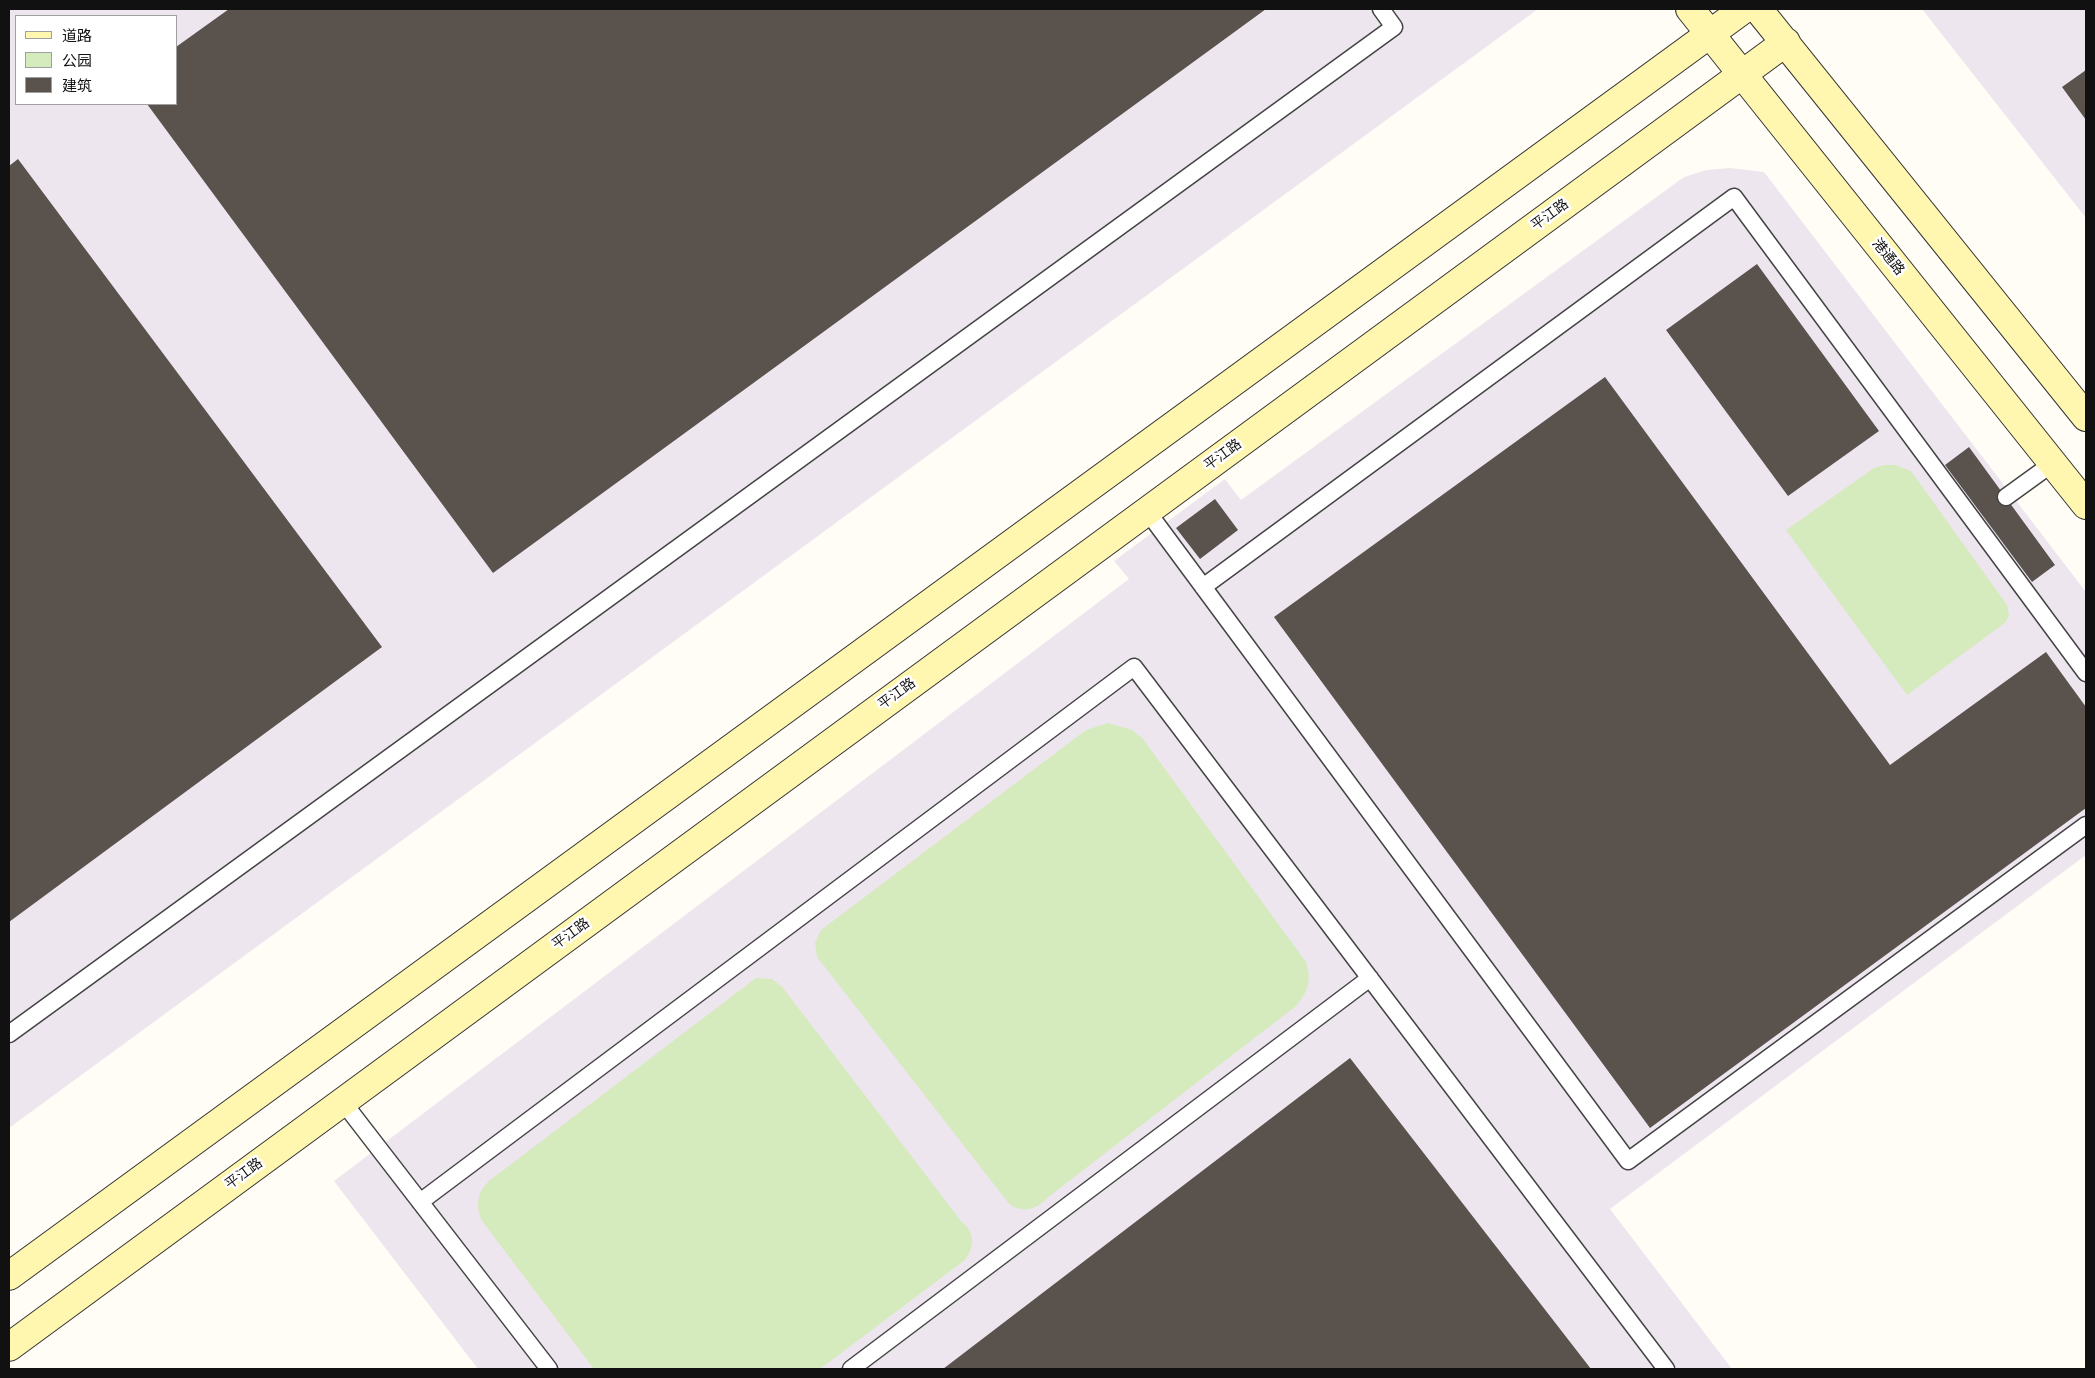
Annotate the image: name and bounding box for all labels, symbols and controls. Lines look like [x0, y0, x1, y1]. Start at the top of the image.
legend [15, 15, 178, 105]
text: 道路 [62, 27, 92, 45]
text: 公园 [62, 52, 92, 70]
text: 建筑 [62, 77, 92, 95]
street label: 平江路 [1528, 196, 1572, 234]
street label: 港通路 [1868, 235, 1908, 279]
street label: 平江路 [1201, 436, 1245, 474]
street label: 平江路 [875, 675, 919, 713]
street label: 平江路 [549, 915, 593, 953]
street label: 平江路 [222, 1155, 266, 1193]

